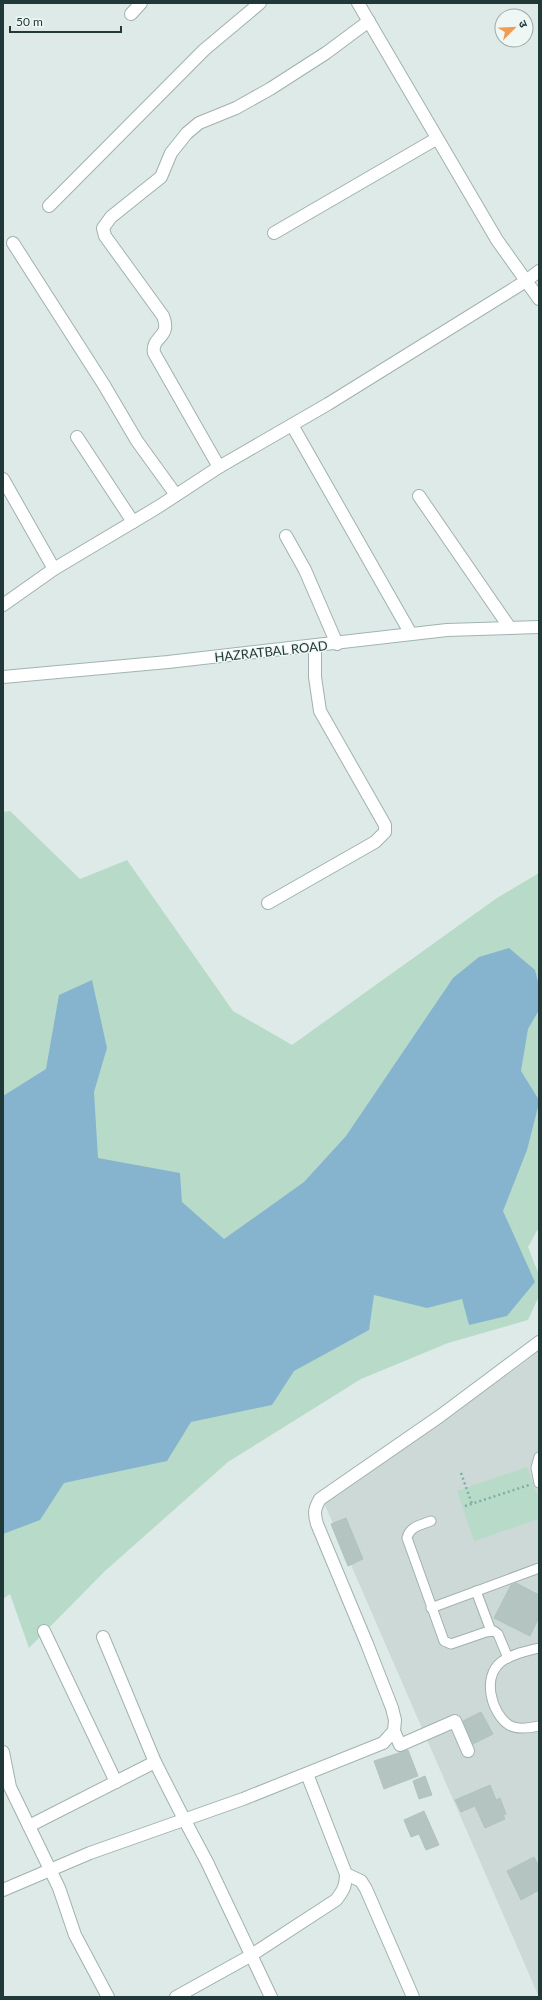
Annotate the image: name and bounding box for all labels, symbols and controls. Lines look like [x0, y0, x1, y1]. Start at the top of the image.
scale bar [10, 8, 121, 34]
north arrow [494, 8, 534, 48]
text: 50 m [16, 14, 43, 29]
text: उ [516, 18, 531, 30]
street label: HAZRATBAL ROAD [214, 637, 329, 665]

